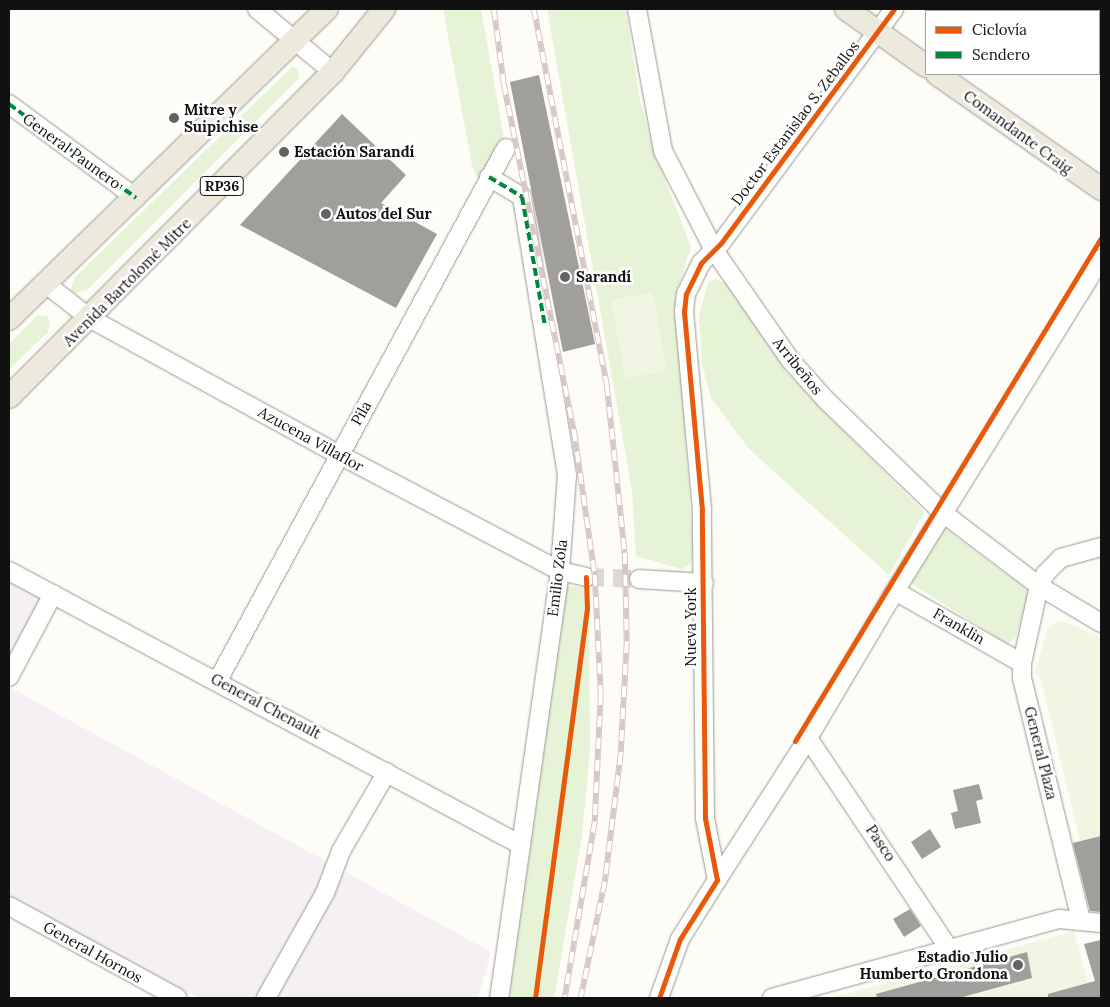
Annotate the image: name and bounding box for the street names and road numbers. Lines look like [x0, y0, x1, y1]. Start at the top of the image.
street label: Doctor Estanislao S. Zeballos [727, 37, 863, 209]
street label: Comandante Craig [960, 86, 1076, 178]
street label: General Paunero [19, 109, 125, 193]
road number: RP36 [200, 175, 244, 198]
street label: Avenida Bartolomé Mitre [59, 214, 195, 350]
street label: Arribeños [770, 334, 826, 398]
street label: Pila [347, 398, 375, 428]
street label: Azucena Villaflor [255, 403, 367, 475]
street label: Emilio Zola [543, 538, 571, 618]
street label: Nueva York [682, 587, 700, 667]
street label: Franklin [930, 604, 988, 648]
street label: General Chenault [208, 669, 324, 743]
street label: General Plaza [1021, 705, 1061, 801]
street label: Pasco [862, 821, 900, 865]
street label: General Hornos [40, 917, 146, 987]

